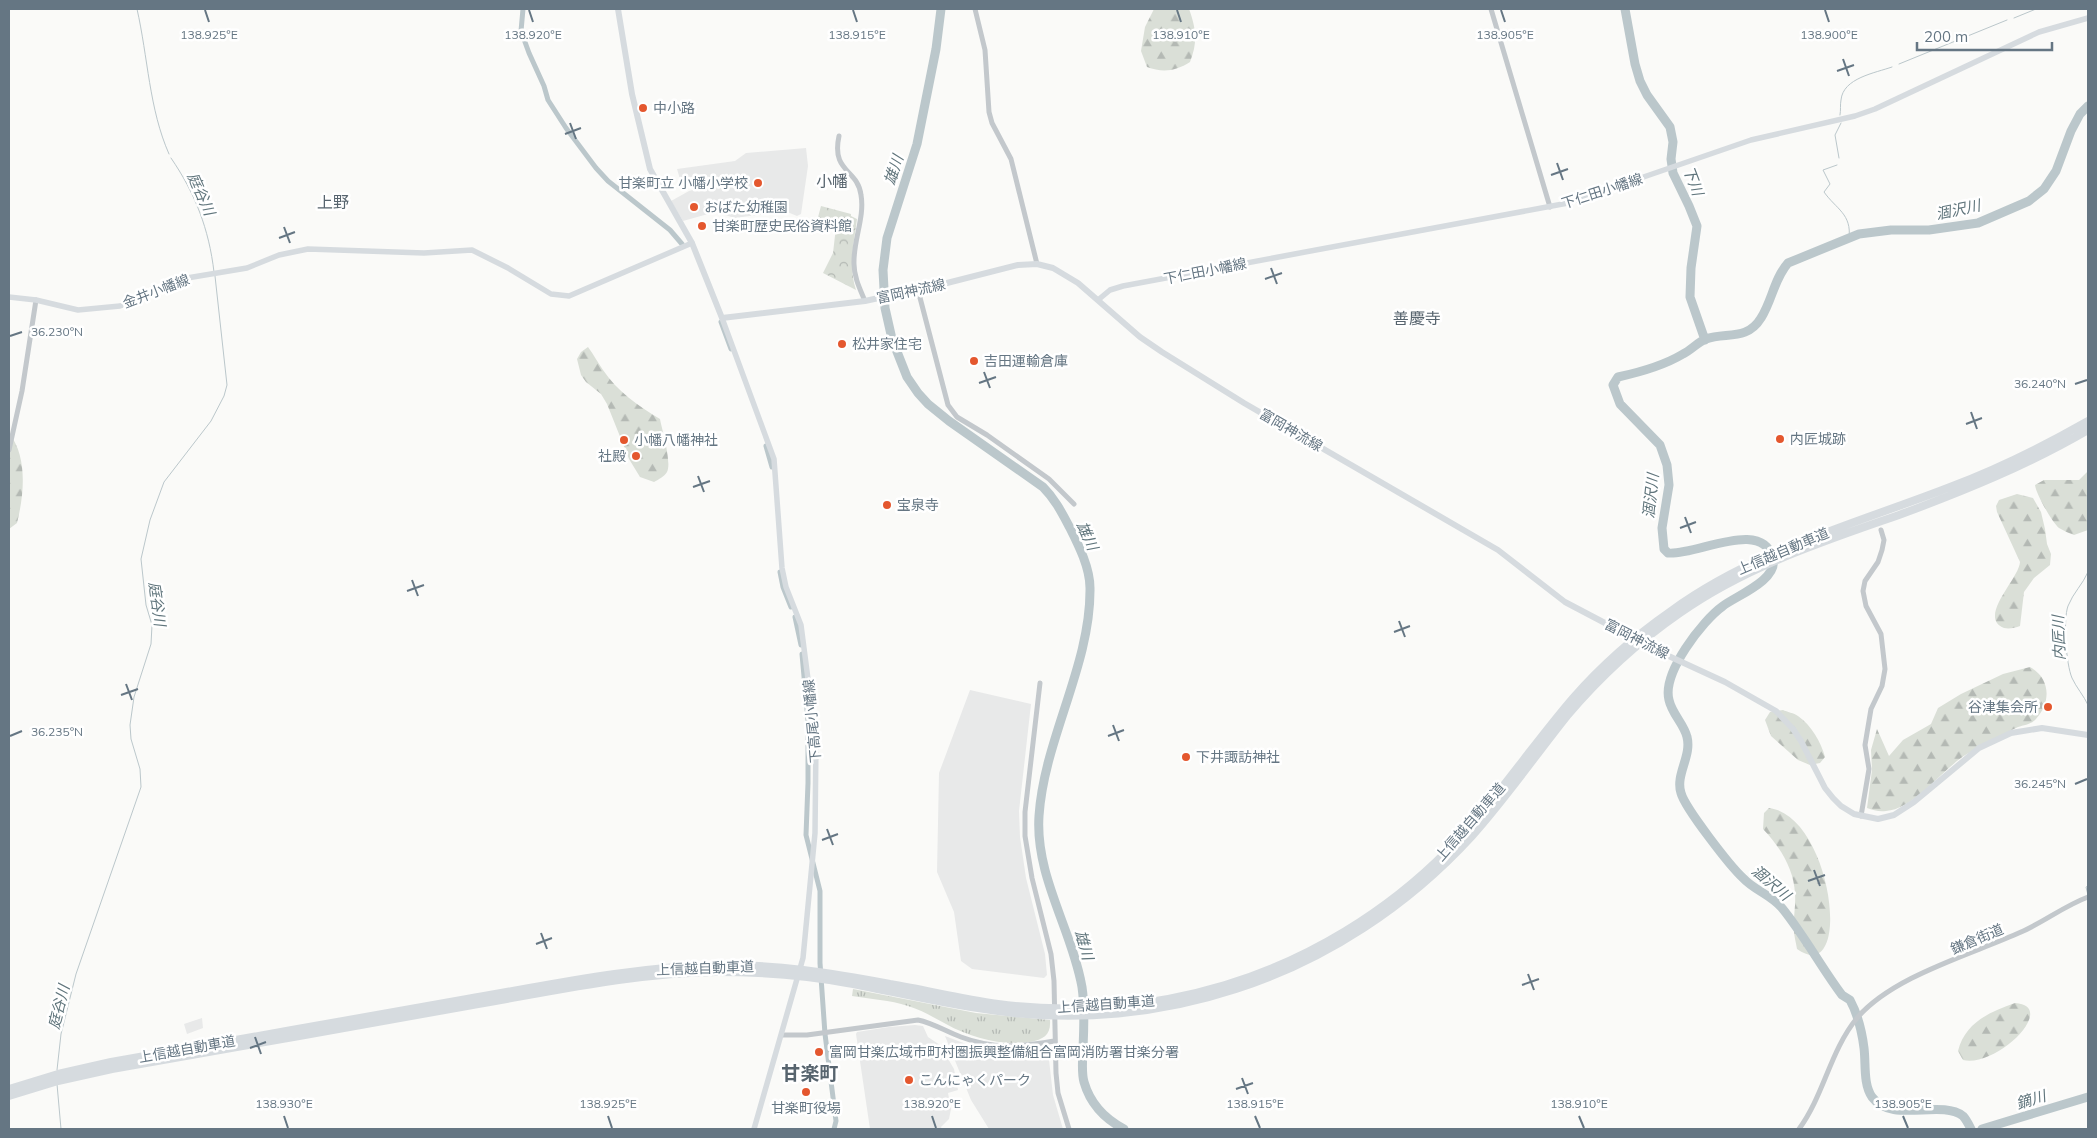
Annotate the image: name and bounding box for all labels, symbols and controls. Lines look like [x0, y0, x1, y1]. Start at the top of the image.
scale bar [1917, 20, 2052, 52]
text: 138.925°E [180, 27, 238, 42]
text: 138.920°E [504, 27, 562, 42]
text: 138.915°E [828, 27, 886, 42]
text: 138.910°E [1152, 27, 1210, 42]
text: 138.905°E [1476, 27, 1534, 42]
text: 138.900°E [1800, 27, 1858, 42]
text: 200 m [1924, 27, 1968, 46]
place label: 中小路 [653, 99, 695, 117]
marker: 中小路 [637, 102, 649, 114]
water label: 雄川 [880, 151, 908, 187]
water label: 下川 [1679, 163, 1708, 200]
water label: 庭谷川 [184, 169, 220, 220]
street label: 下仁田小幡線 [1559, 169, 1645, 213]
district label: 小幡 [816, 171, 848, 191]
place label: 甘楽町立 小幡小学校 [618, 174, 748, 192]
marker: 甘楽町立 小幡小学校 [752, 177, 764, 189]
district label: 上野 [317, 192, 349, 212]
water label: 涸沢川 [1934, 195, 1984, 223]
place label: おばた幼稚園 [704, 198, 788, 216]
marker: おばた幼稚園 [688, 201, 700, 213]
place label: 甘楽町歴史民俗資料館 [712, 217, 852, 235]
marker: 甘楽町歴史民俗資料館 [696, 220, 708, 232]
street label: 下仁田小幡線 [1162, 254, 1248, 288]
street label: 金井小幡線 [120, 270, 192, 312]
street label: 富岡神流線 [875, 275, 947, 307]
district label: 善慶寺 [1393, 308, 1441, 328]
text: 36.230°N [31, 324, 83, 339]
place label: 松井家住宅 [852, 335, 922, 353]
marker: 松井家住宅 [836, 338, 848, 350]
place label: 吉田運輸倉庫 [984, 352, 1068, 370]
marker: 吉田運輸倉庫 [968, 355, 980, 367]
text: 36.240°N [2014, 376, 2066, 391]
street label: 富岡神流線 [1256, 405, 1326, 455]
place label: 内匠城跡 [1790, 430, 1846, 448]
place label: 小幡八幡神社 [634, 431, 718, 449]
marker: 内匠城跡 [1774, 433, 1786, 445]
marker: 小幡八幡神社 [618, 434, 630, 446]
place label: 社殿 [598, 447, 626, 465]
marker: 社殿 [630, 450, 642, 462]
water label: 涸沢川 [1639, 471, 1663, 519]
place label: 宝泉寺 [897, 496, 939, 514]
marker: 宝泉寺 [881, 499, 893, 511]
water label: 雄川 [1073, 518, 1103, 555]
street label: 上信越自動車道 [1734, 524, 1832, 578]
water label: 庭谷川 [145, 580, 170, 630]
water label: 内匠川 [2048, 613, 2069, 661]
street label: 富岡神流線 [1602, 615, 1672, 663]
street label: 下高尾小幡線 [799, 678, 825, 764]
place label: 谷津集会所 [1968, 698, 2038, 716]
marker: 谷津集会所 [2042, 701, 2054, 713]
text: 36.235°N [31, 724, 83, 739]
place label: 下井諏訪神社 [1196, 748, 1280, 766]
marker: 下井諏訪神社 [1180, 751, 1192, 763]
text: 36.245°N [2014, 776, 2066, 791]
street label: 上信越自動車道 [1431, 779, 1509, 865]
water label: 涸沢川 [1748, 861, 1796, 906]
street label: 鎌倉街道 [1948, 920, 2006, 958]
water label: 雄川 [1071, 928, 1098, 964]
street label: 上信越自動車道 [656, 957, 754, 979]
water label: 庭谷川 [44, 981, 74, 1031]
street label: 上信越自動車道 [1056, 992, 1156, 1016]
street label: 上信越自動車道 [137, 1032, 237, 1066]
place label: 富岡甘楽広域市町村圏振興整備組合富岡消防署甘楽分署 [829, 1043, 1179, 1061]
marker: 富岡甘楽広域市町村圏振興整備組合富岡消防署甘楽分署 [813, 1046, 825, 1058]
district label: 甘楽町 [781, 1061, 839, 1085]
place label: こんにゃくパーク [919, 1071, 1031, 1089]
marker: こんにゃくパーク [903, 1074, 915, 1086]
water label: 鏑川 [2014, 1085, 2050, 1113]
marker: 甘楽町役場 [800, 1086, 812, 1098]
text: 138.930°E [255, 1096, 313, 1111]
text: 138.925°E [579, 1096, 637, 1111]
text: 138.920°E [903, 1096, 961, 1111]
text: 138.915°E [1226, 1096, 1284, 1111]
text: 138.910°E [1550, 1096, 1608, 1111]
text: 138.905°E [1874, 1096, 1932, 1111]
place label: 甘楽町役場 [771, 1099, 841, 1117]

